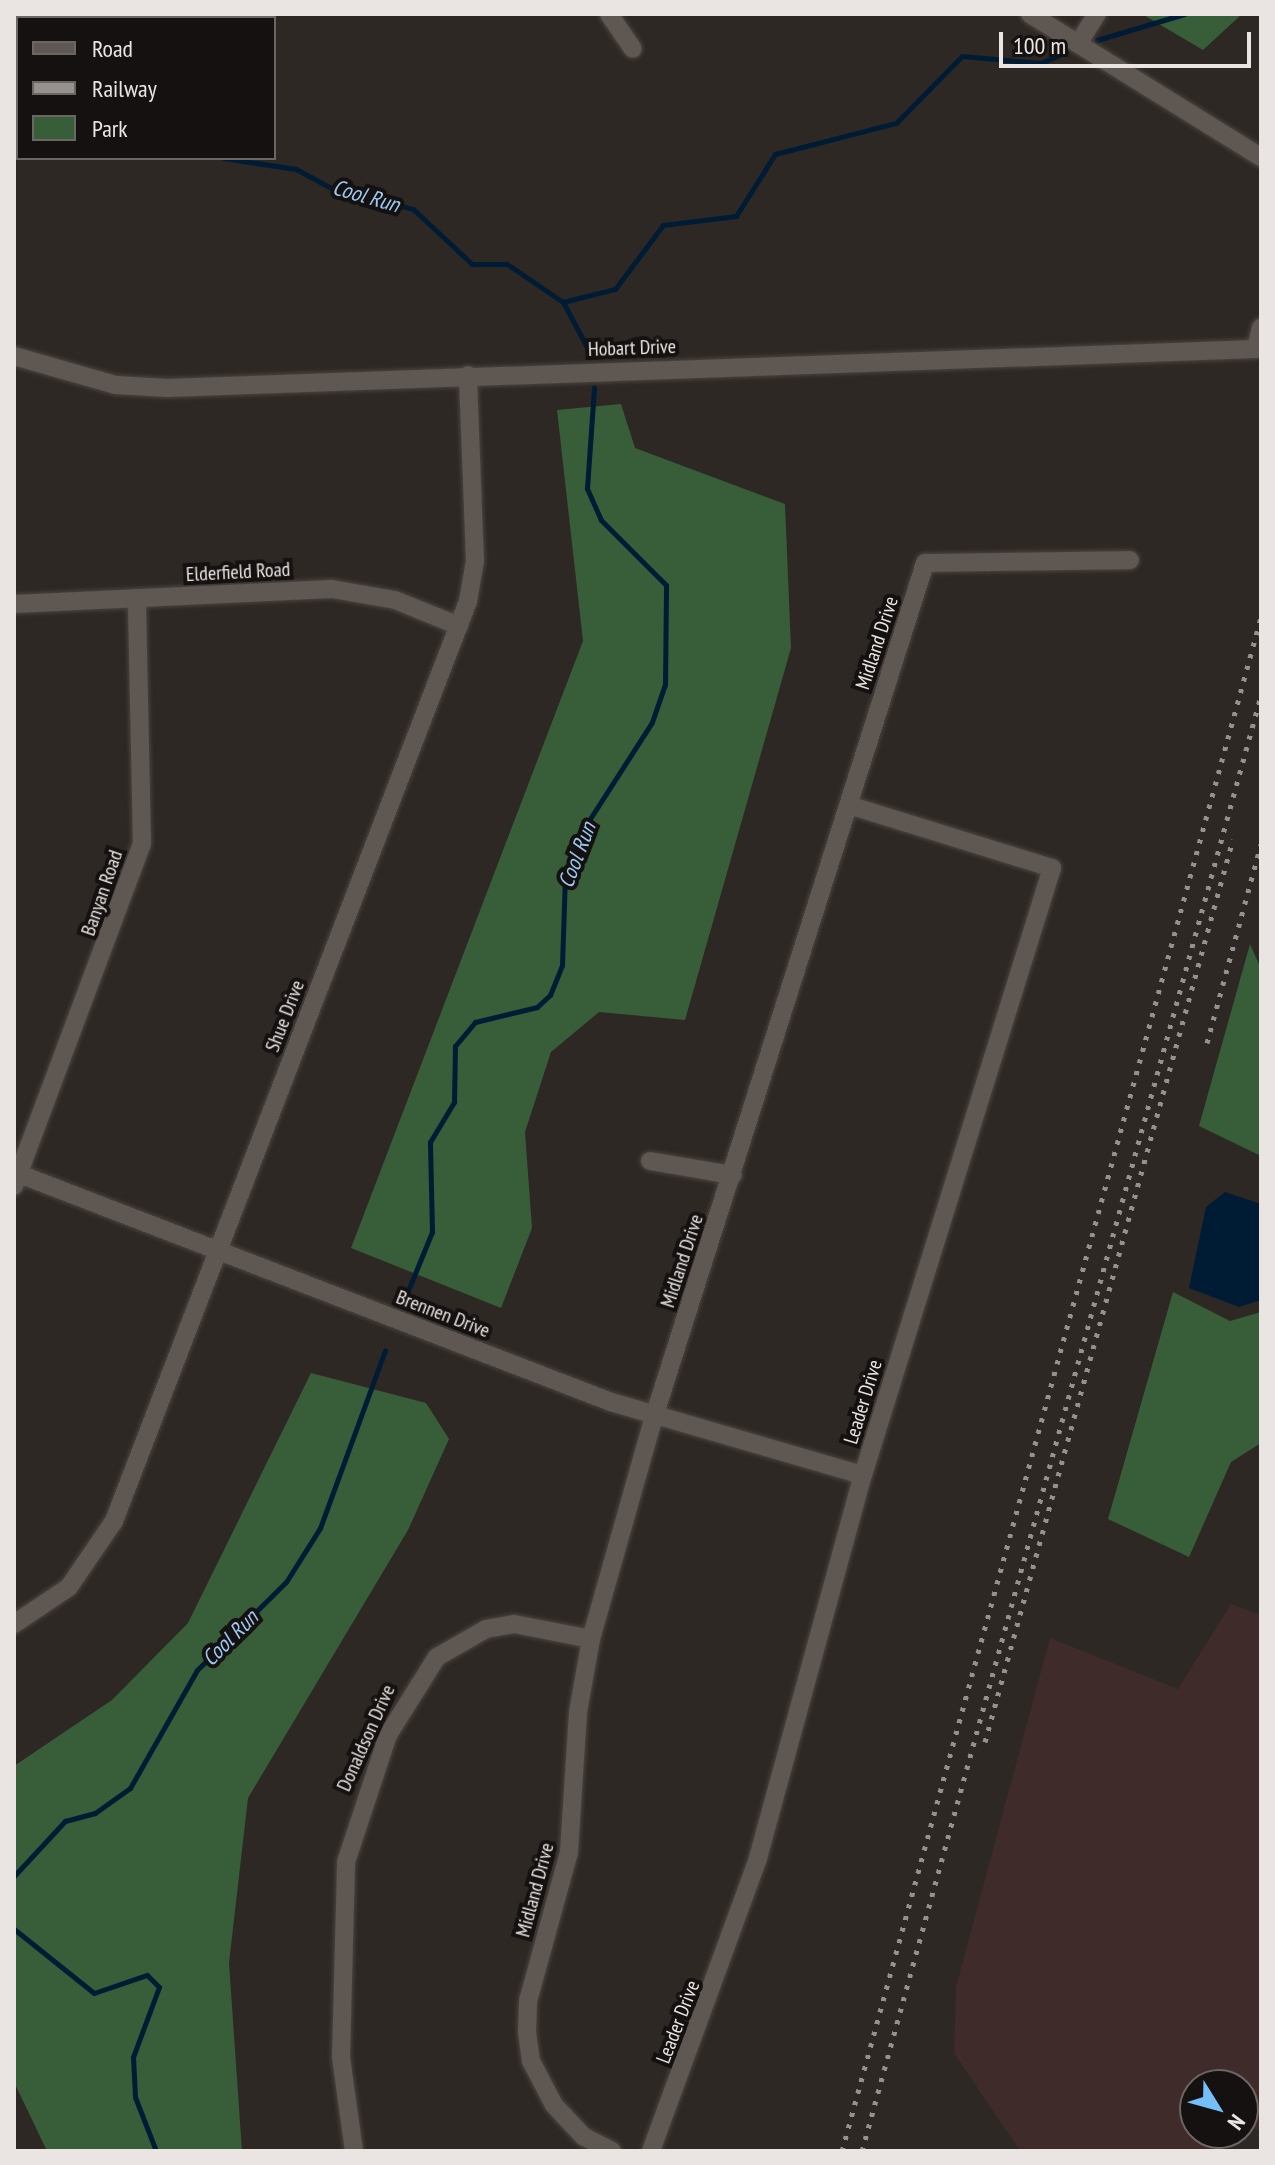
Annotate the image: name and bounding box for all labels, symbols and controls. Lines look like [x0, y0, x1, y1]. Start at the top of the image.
legend [16, 16, 276, 160]
scale bar [1003, 16, 1255, 66]
text: 100 m [1013, 30, 1066, 61]
text: Road [92, 33, 133, 64]
text: Railway [92, 73, 157, 104]
text: Park [92, 113, 128, 144]
water label: Cool Run [330, 174, 402, 218]
street label: Hobart Drive [588, 334, 676, 362]
street label: Elderfield Road [185, 557, 291, 587]
street label: Midland Drive [851, 593, 903, 693]
water label: Cool Run [552, 819, 602, 891]
street label: Banyan Road [76, 847, 128, 939]
street label: Shue Drive [260, 977, 310, 1055]
street label: Midland Drive [656, 1211, 708, 1311]
street label: Brennen Drive [393, 1285, 493, 1343]
street label: Leader Drive [839, 1357, 887, 1447]
water label: Cool Run [197, 1605, 263, 1671]
street label: Donaldson Drive [332, 1681, 400, 1795]
street label: Midland Drive [511, 1840, 559, 1940]
street label: Leader Drive [651, 1977, 705, 2067]
north arrow [1179, 2069, 1259, 2149]
text: N [1222, 2109, 1251, 2135]

